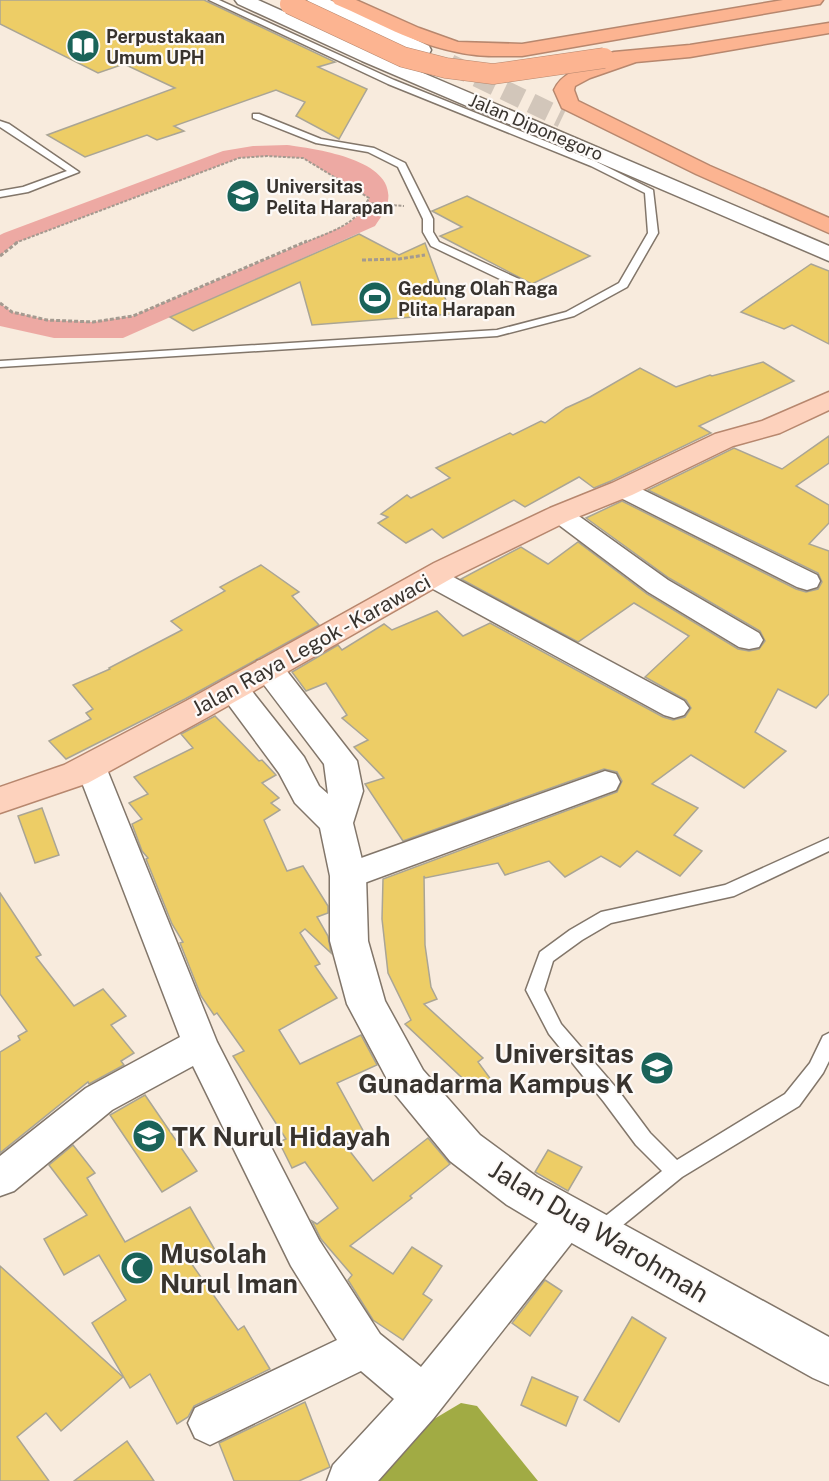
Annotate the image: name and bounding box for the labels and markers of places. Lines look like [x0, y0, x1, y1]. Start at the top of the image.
place label: Perpustakaan Umum UPH [106, 26, 225, 68]
library icon: Perpustakaan Umum UPH [65, 28, 101, 64]
place label: Universitas Pelita Harapan [266, 176, 393, 218]
school or university icon: Universitas Pelita Harapan [225, 178, 261, 214]
place label: Gedung Olah Raga Plita Harapan [398, 278, 558, 320]
sports icon: Gedung Olah Raga Plita Harapan [357, 280, 393, 316]
place label: Universitas Gunadarma Kampus K [358, 1038, 634, 1099]
school or university icon: Universitas Gunadarma Kampus K [639, 1050, 675, 1086]
school or university icon: TK Nurul Hidayah [131, 1118, 167, 1154]
place label: TK Nurul Hidayah [172, 1121, 390, 1152]
place label: Musolah Nurul Iman [160, 1238, 298, 1299]
mosque icon: Musolah Nurul Iman [119, 1250, 155, 1286]

